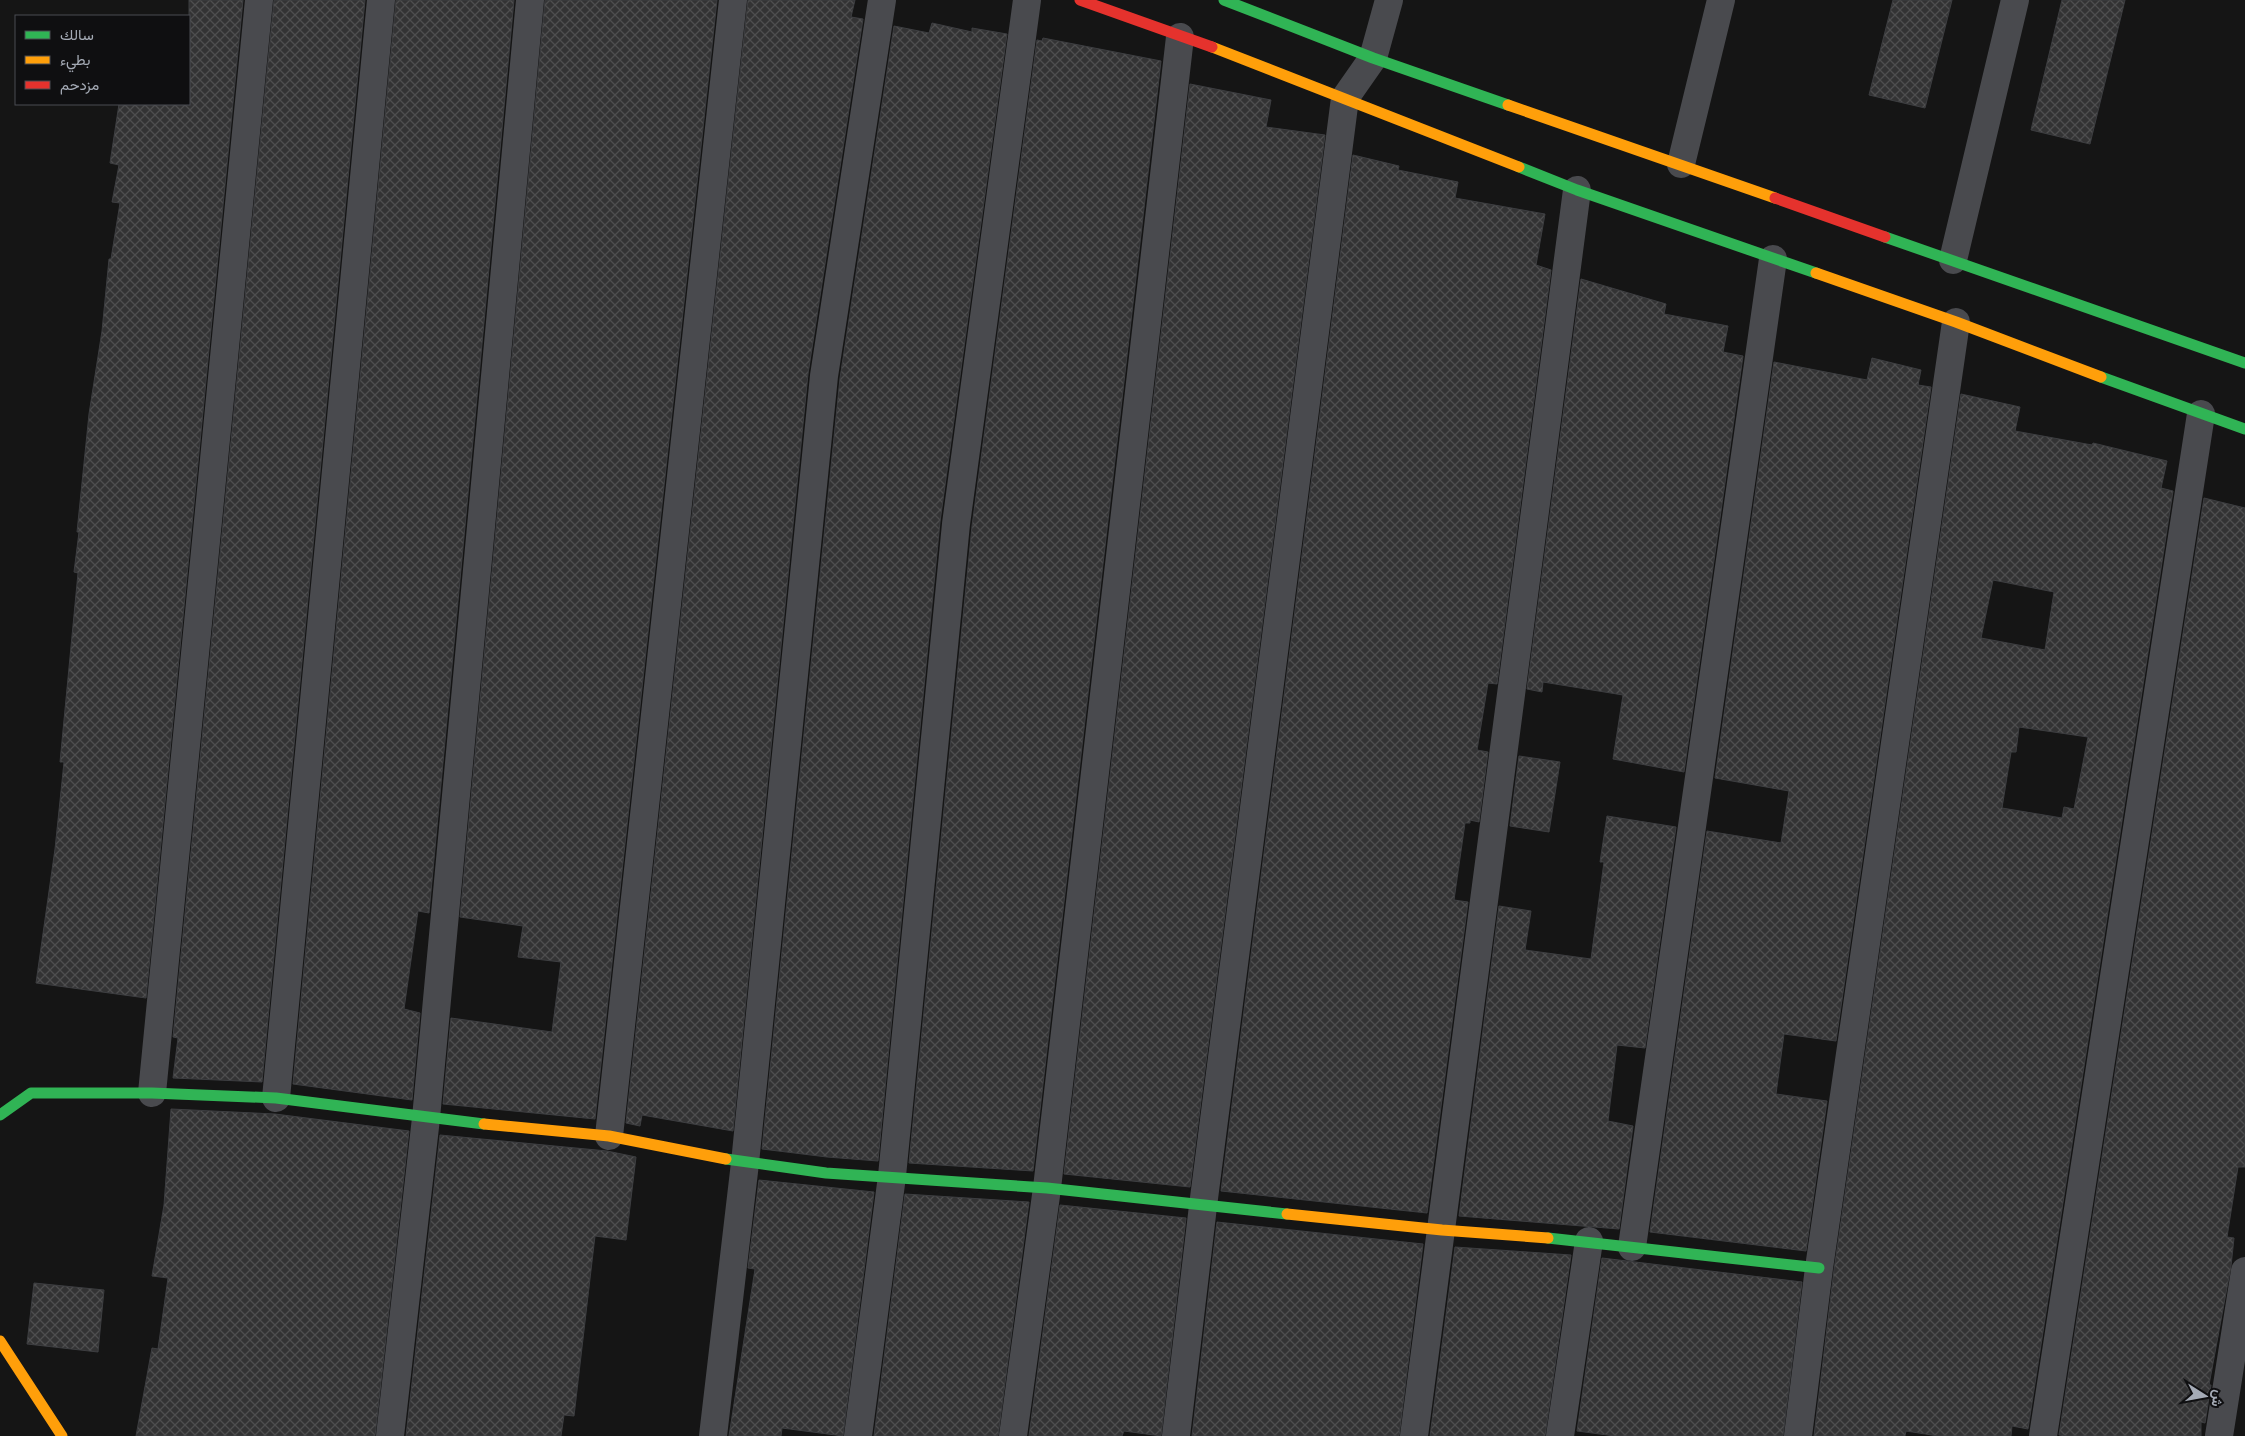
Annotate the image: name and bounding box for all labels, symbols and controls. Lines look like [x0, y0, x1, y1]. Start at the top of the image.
legend [15, 15, 190, 105]
text: سالك [60, 25, 94, 43]
text: بطيء [60, 50, 90, 73]
text: مزدحم [60, 75, 99, 95]
north arrow [2180, 1371, 2230, 1421]
text: ش [2207, 1389, 2228, 1409]

